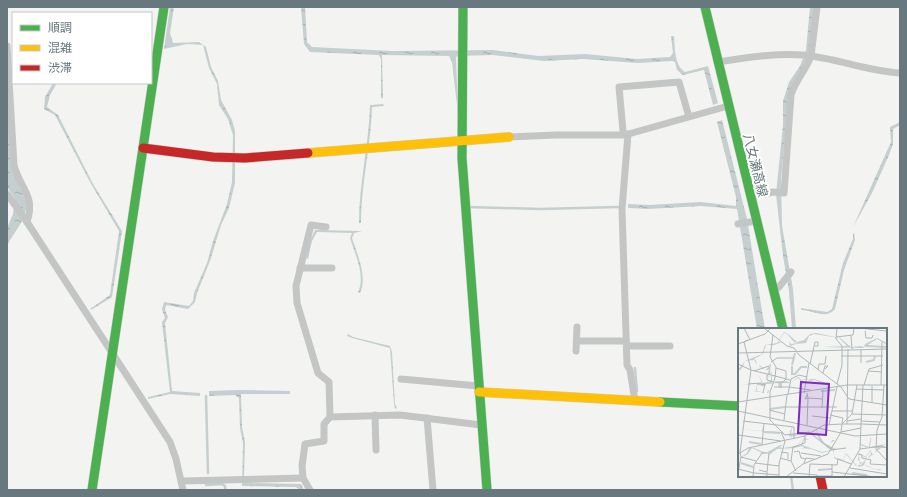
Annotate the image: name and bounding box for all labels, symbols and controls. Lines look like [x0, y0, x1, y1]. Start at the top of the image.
legend [12, 12, 152, 84]
text: 順調 [48, 19, 72, 36]
text: 混雑 [48, 39, 72, 56]
text: 渋滞 [48, 59, 72, 76]
street label: 八女瀬高線 [739, 131, 773, 199]
inset map [738, 328, 887, 477]

